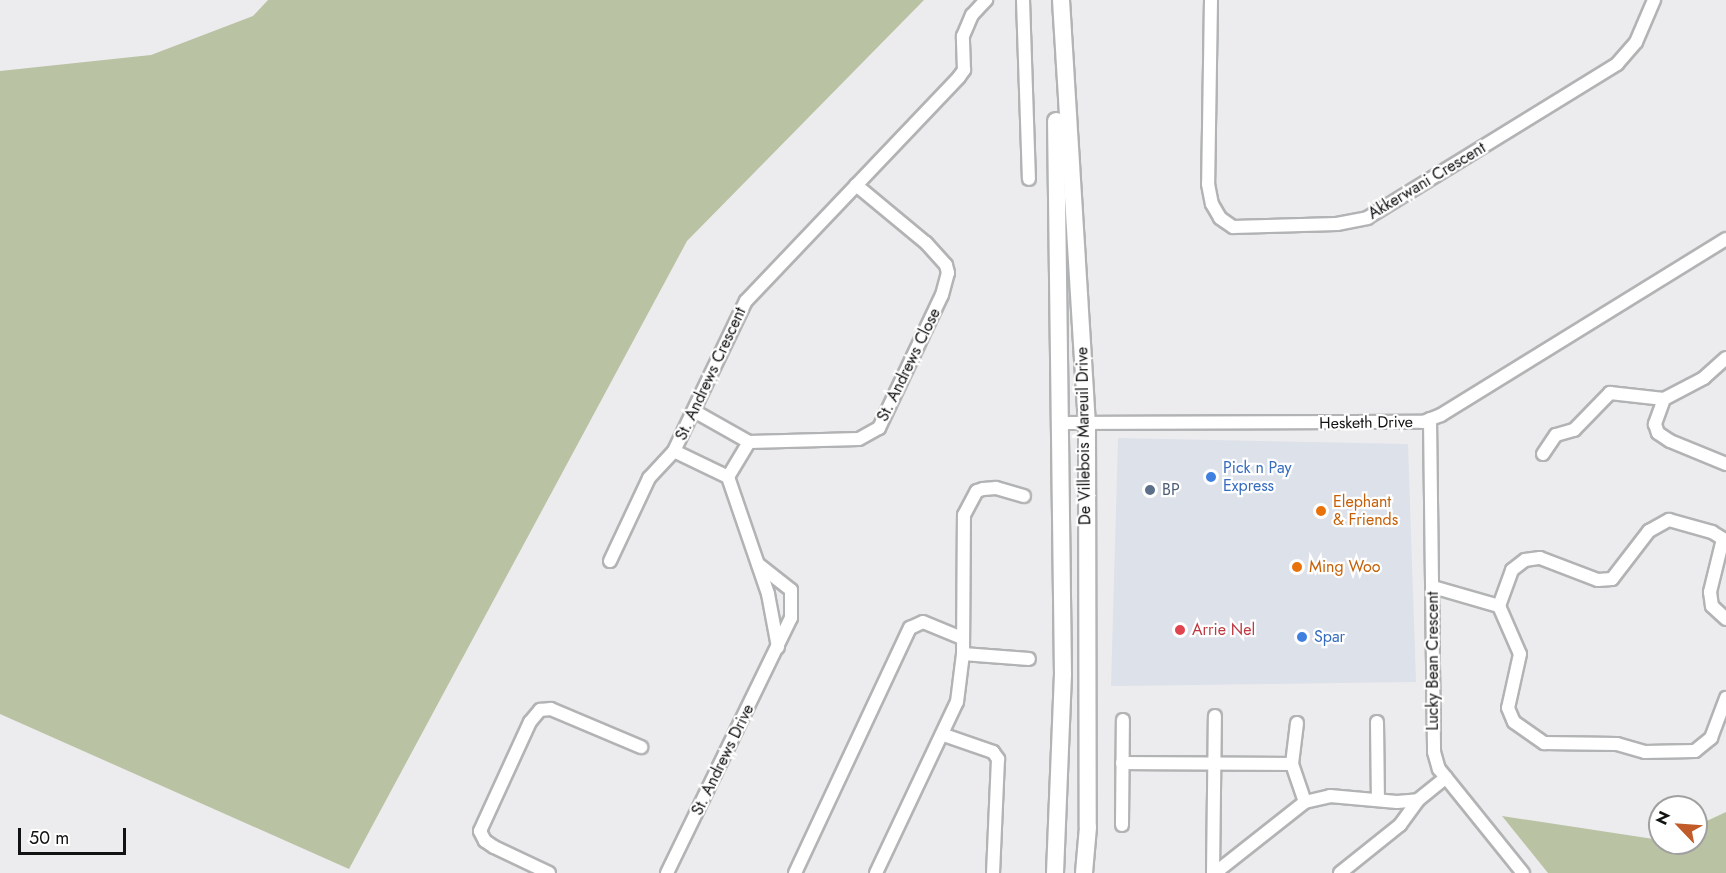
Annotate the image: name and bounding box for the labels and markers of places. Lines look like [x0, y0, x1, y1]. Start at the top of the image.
place label: Pick n Pay Express [1223, 458, 1292, 496]
marker: Pick n Pay Express [1204, 470, 1218, 484]
place label: BP [1162, 480, 1180, 500]
marker: BP [1143, 483, 1157, 497]
place label: Elephant & Friends [1333, 492, 1398, 530]
marker: Elephant & Friends [1314, 504, 1328, 518]
place label: Ming Woo [1309, 557, 1380, 577]
marker: Ming Woo [1290, 560, 1304, 574]
place label: Arrie Nel [1192, 620, 1255, 640]
marker: Arrie Nel [1173, 623, 1187, 637]
place label: Spar [1314, 627, 1345, 647]
marker: Spar [1295, 630, 1309, 644]

